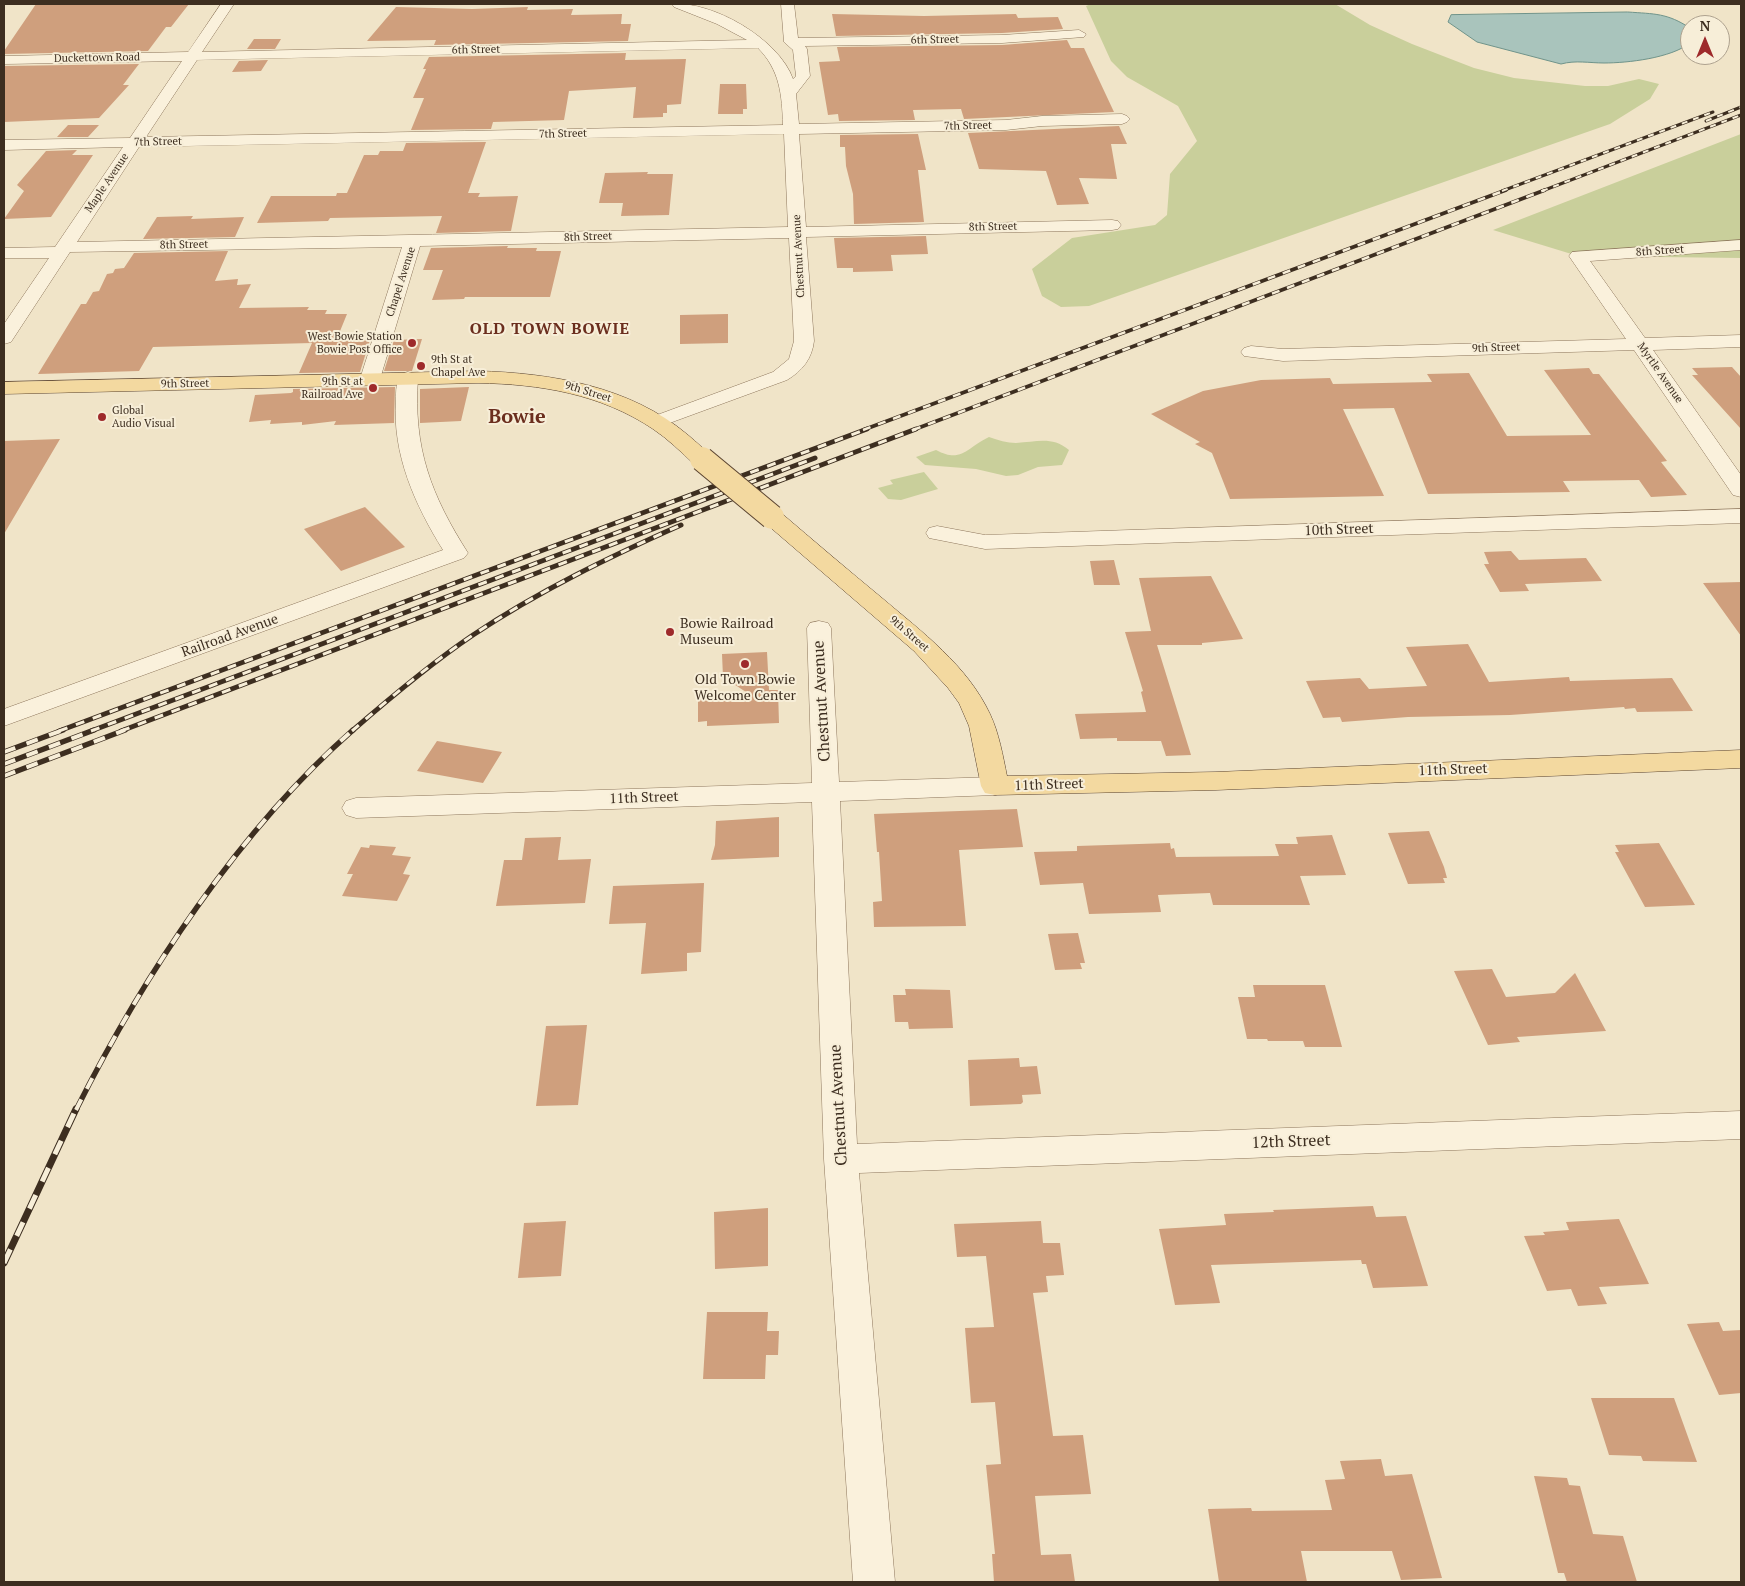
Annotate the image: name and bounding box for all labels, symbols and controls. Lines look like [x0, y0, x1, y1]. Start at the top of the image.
north arrow [1680, 15, 1730, 65]
text: N [1700, 16, 1710, 35]
street label: 6th Street [911, 33, 959, 47]
street label: 6th Street [452, 43, 500, 57]
street label: Duckettown Road [54, 51, 140, 65]
street label: 7th Street [944, 119, 992, 133]
street label: 7th Street [539, 127, 587, 141]
street label: 7th Street [134, 135, 182, 149]
street label: Maple Avenue [82, 151, 132, 215]
street label: Chestnut Avenue [790, 214, 808, 298]
street label: 8th Street [969, 220, 1017, 234]
street label: 8th Street [564, 230, 612, 244]
street label: 8th Street [160, 238, 208, 252]
street label: 8th Street [1635, 243, 1685, 259]
street label: Chapel Avenue [383, 245, 419, 319]
district label: OLD TOWN BOWIE [468, 319, 632, 339]
place label: West Bowie Station Bowie Post Office [308, 330, 402, 356]
marker: West Bowie Station Bowie Post Office [406, 337, 418, 349]
street label: Myrtle Avenue [1634, 340, 1686, 406]
street label: 9th Street [1472, 341, 1520, 355]
place label: 9th St at Chapel Ave [431, 353, 485, 379]
marker: 9th St at Chapel Ave [415, 360, 427, 372]
place label: 9th St at Railroad Ave [302, 375, 363, 401]
street label: 9th Street [161, 377, 209, 391]
street label: 9th Street [563, 379, 613, 405]
marker: 9th St at Railroad Ave [367, 382, 379, 394]
place label: Global Audio Visual [112, 404, 175, 430]
district label: Bowie [488, 405, 546, 429]
marker: Global Audio Visual [96, 411, 108, 423]
street label: 10th Street [1304, 520, 1374, 540]
street label: Railroad Avenue [179, 611, 281, 661]
street label: 9th Street [886, 613, 932, 655]
place label: Bowie Railroad Museum [680, 616, 773, 648]
marker: Bowie Railroad Museum [664, 626, 676, 638]
street label: Chestnut Avenue [809, 640, 835, 762]
marker: Old Town Bowie Welcome Center [739, 658, 751, 670]
place label: Old Town Bowie Welcome Center [694, 672, 796, 704]
street label: 11th Street [1418, 760, 1488, 780]
street label: 11th Street [1014, 775, 1084, 795]
street label: 11th Street [609, 788, 679, 808]
street label: Chestnut Avenue [826, 1044, 852, 1166]
street label: 12th Street [1251, 1131, 1331, 1153]

